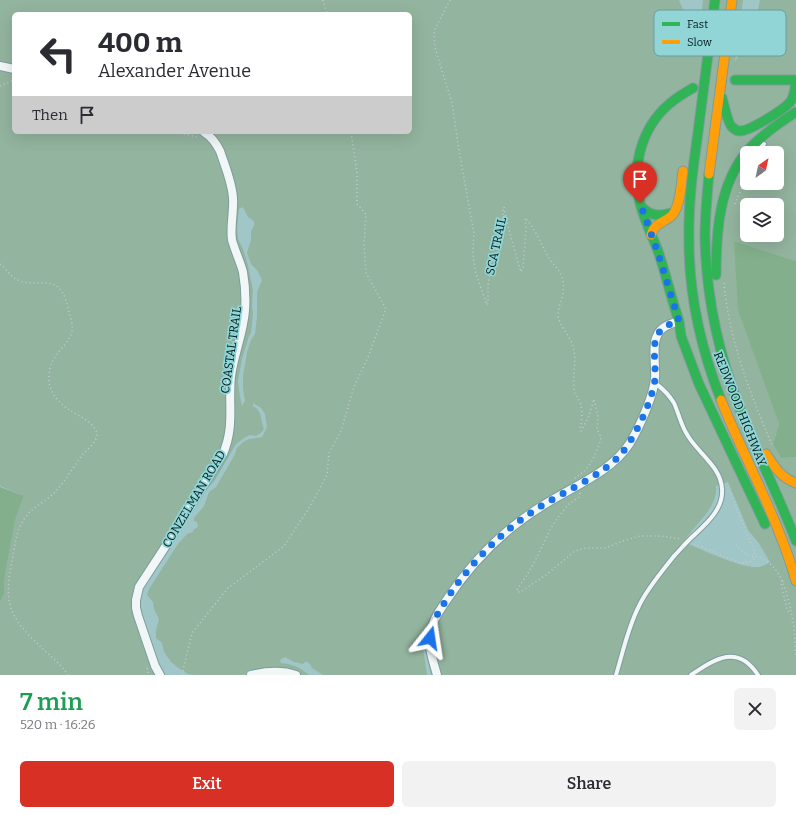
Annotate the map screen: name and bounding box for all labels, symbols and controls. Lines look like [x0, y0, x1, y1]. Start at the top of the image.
legend [654, 10, 786, 56]
text: Fast [687, 18, 708, 31]
text: 400 m [98, 26, 182, 59]
icon: left [32, 28, 84, 80]
text: Slow [687, 36, 712, 49]
text: Alexander Avenue [98, 60, 251, 82]
icon: arrive [76, 104, 98, 126]
text: Then [32, 106, 68, 124]
north arrow [740, 146, 784, 190]
map controls [740, 146, 784, 242]
pin [623, 162, 657, 203]
icon: arrive [629, 168, 651, 190]
button: layers [740, 198, 784, 242]
street label: SCA TRAIL [483, 215, 509, 276]
street label: COASTAL TRAIL [218, 305, 244, 394]
street label: REDWOOD HIGHWAY [711, 350, 770, 469]
street label: CONZELMAN ROAD [160, 448, 228, 550]
position arrow [409, 617, 451, 659]
text: 7 min [20, 688, 83, 716]
button: close [734, 688, 776, 730]
text: 520 m · 16:26 [20, 717, 95, 732]
button: Exit [20, 761, 394, 807]
button: Share [402, 761, 776, 807]

